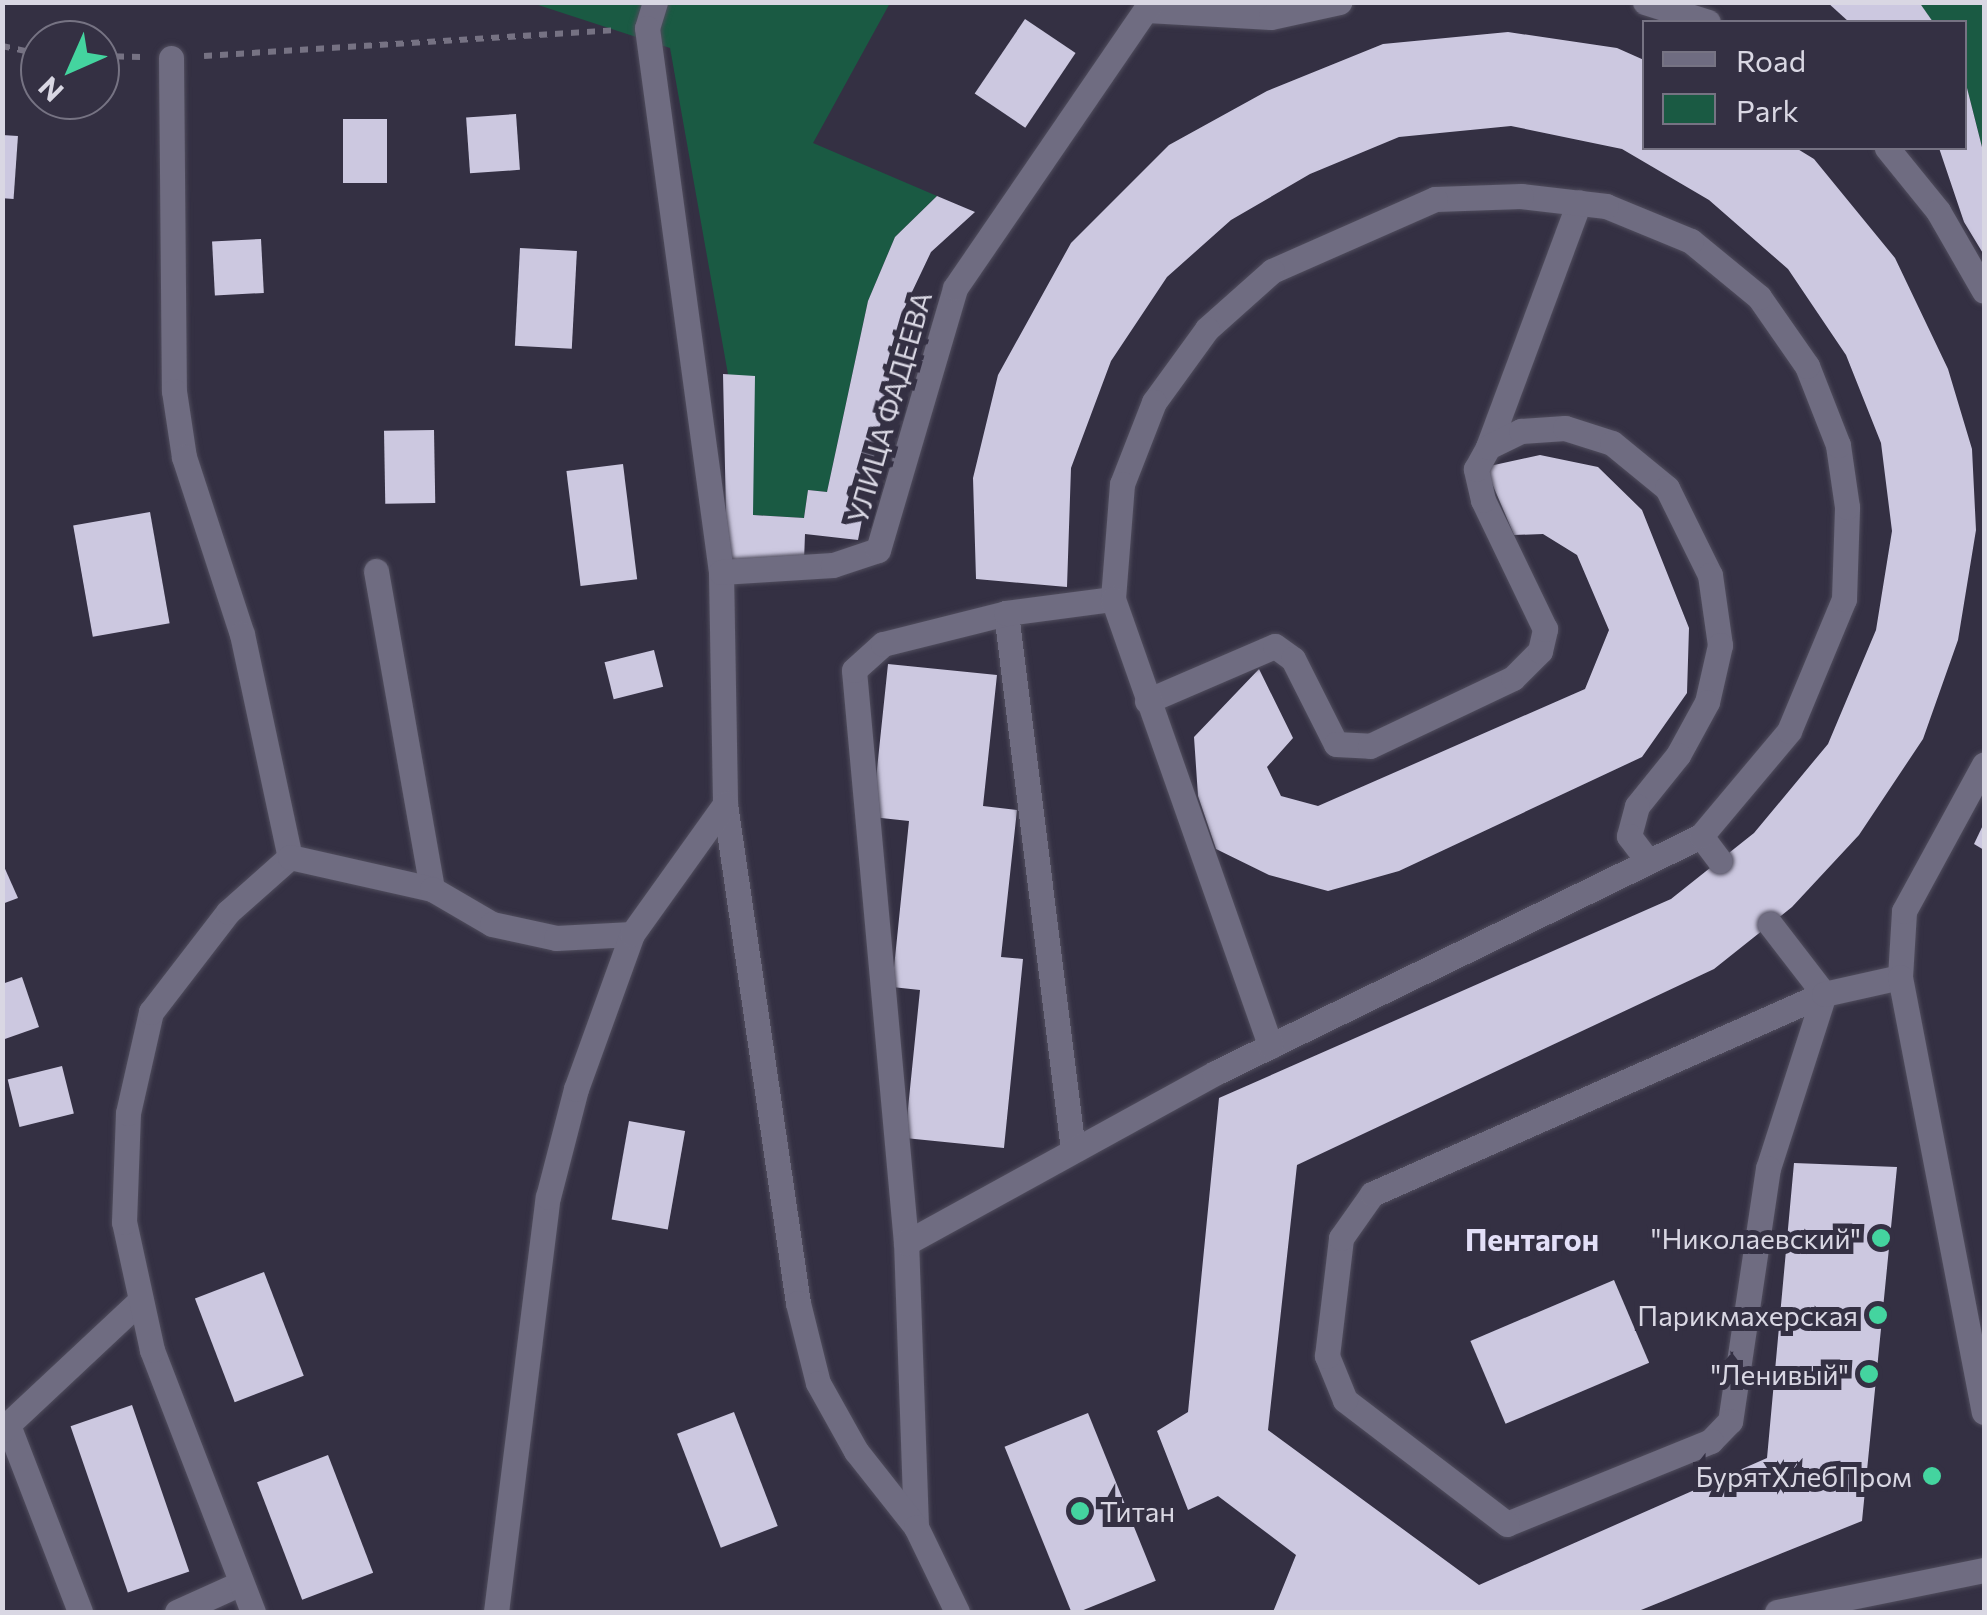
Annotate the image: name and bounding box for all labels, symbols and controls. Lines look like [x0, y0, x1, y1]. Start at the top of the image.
north arrow [20, 20, 120, 120]
legend [1642, 20, 1967, 150]
text: Road [1736, 41, 1806, 78]
text: N [31, 70, 70, 109]
text: Park [1736, 91, 1799, 128]
street label: УЛИЦА ФАДЕЕВА [840, 287, 938, 527]
district label: Пентагон [1465, 1221, 1599, 1257]
place label: "Николаевский" [1651, 1221, 1861, 1255]
marker: "Николаевский" [1870, 1227, 1892, 1249]
place label: Парикмахерская [1637, 1298, 1858, 1332]
marker: Парикмахерская [1867, 1304, 1889, 1326]
place label: "Ленивый" [1711, 1357, 1849, 1391]
marker: "Ленивый" [1858, 1363, 1880, 1385]
place label: БурятХлебПром [1696, 1459, 1912, 1493]
marker: БурятХлебПром [1921, 1465, 1943, 1487]
place label: Титан [1100, 1494, 1175, 1528]
marker: Титан [1069, 1500, 1091, 1522]

